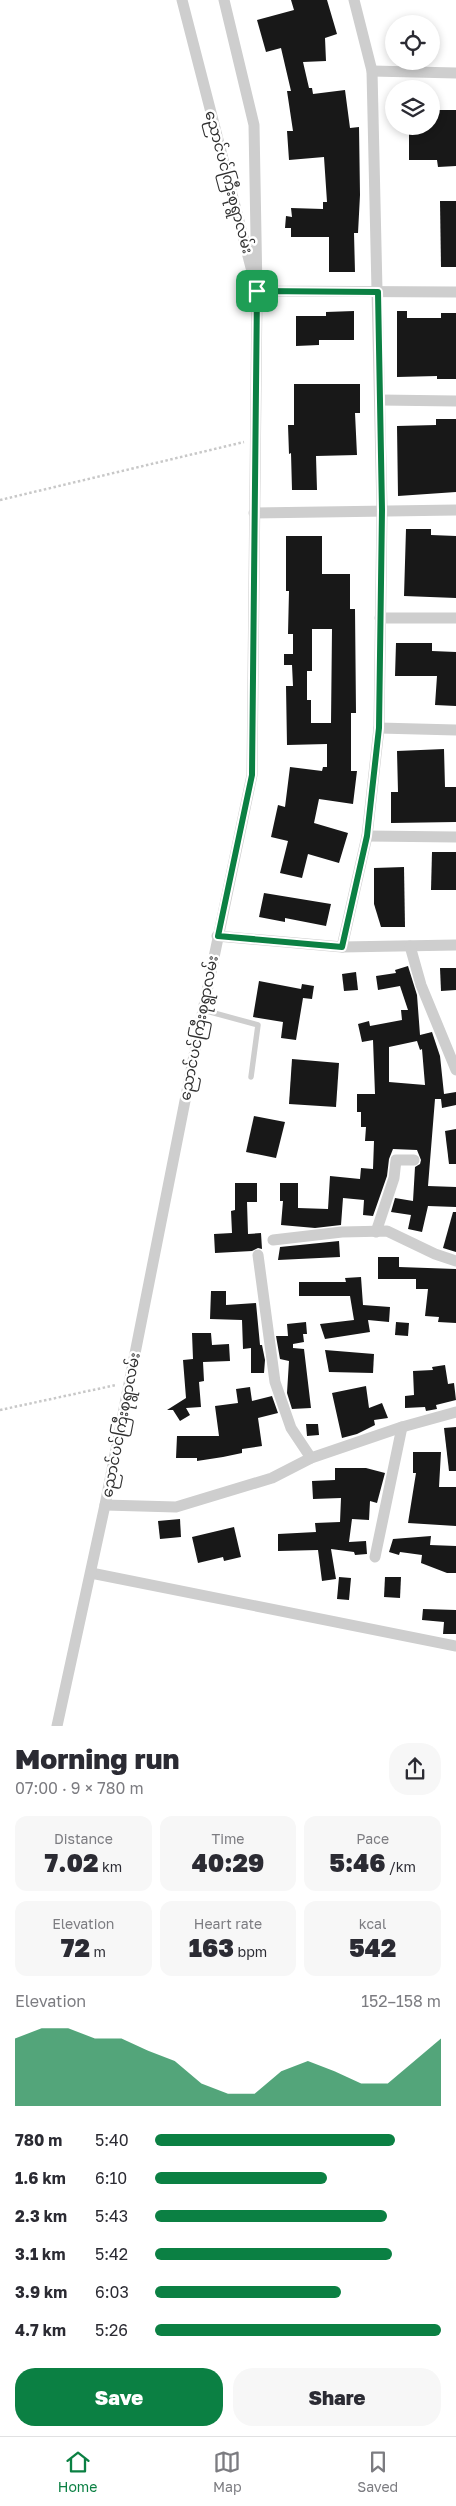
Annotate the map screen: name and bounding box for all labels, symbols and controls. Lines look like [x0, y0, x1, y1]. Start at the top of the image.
map controls [385, 15, 440, 135]
button: locate [385, 15, 440, 70]
button: layers [385, 80, 440, 135]
street label: ညောင်ပင်ကြီးစုရွာလမ်း [198, 108, 258, 256]
pin [236, 270, 278, 312]
icon: arrive [243, 277, 271, 305]
street label: ညောင်ပင်ကြီးစုရွာလမ်း [175, 954, 225, 1103]
street label: ညောင်ပင်ကြီးစုရွာလမ်း [97, 1351, 147, 1500]
text: Morning run [15, 1742, 179, 1775]
button: share [389, 1743, 441, 1795]
text: 07:00 · 9 × 780 m [15, 1778, 144, 1798]
text: Distance [54, 1830, 113, 1847]
text: Time [212, 1830, 244, 1847]
text: Pace [356, 1830, 389, 1847]
text: 7.02 [44, 1847, 98, 1878]
text: 40:29 [192, 1847, 264, 1878]
text: 5:46 [329, 1847, 385, 1878]
text: km [98, 1858, 122, 1875]
text: /km [385, 1858, 416, 1875]
text: Elevation [52, 1915, 114, 1932]
text: Heart rate [194, 1915, 262, 1932]
text: kcal [359, 1915, 386, 1932]
text: 72 [61, 1932, 90, 1963]
text: 163 [189, 1932, 234, 1963]
text: 542 [349, 1932, 396, 1963]
text: m [90, 1943, 106, 1960]
text: bpm [234, 1943, 267, 1960]
text: Elevation [15, 1991, 86, 2011]
text: 152–158 m [361, 1991, 441, 2011]
text: 780 m [15, 2130, 62, 2150]
text: 5:40 [95, 2130, 129, 2150]
text: 1.6 km [15, 2168, 66, 2188]
text: 6:10 [95, 2168, 127, 2188]
text: 2.3 km [15, 2206, 67, 2226]
text: 5:43 [95, 2206, 128, 2226]
text: 3.1 km [15, 2244, 65, 2264]
text: 5:42 [95, 2244, 128, 2264]
text: 3.9 km [15, 2282, 67, 2302]
text: 6:03 [95, 2282, 129, 2302]
text: 4.7 km [15, 2320, 66, 2340]
text: 5:26 [95, 2320, 128, 2340]
button: Save [15, 2368, 223, 2426]
button: Share [233, 2368, 441, 2426]
tab: Home [58, 2448, 97, 2495]
tab: Map [213, 2448, 242, 2495]
tab: Saved [357, 2448, 398, 2495]

